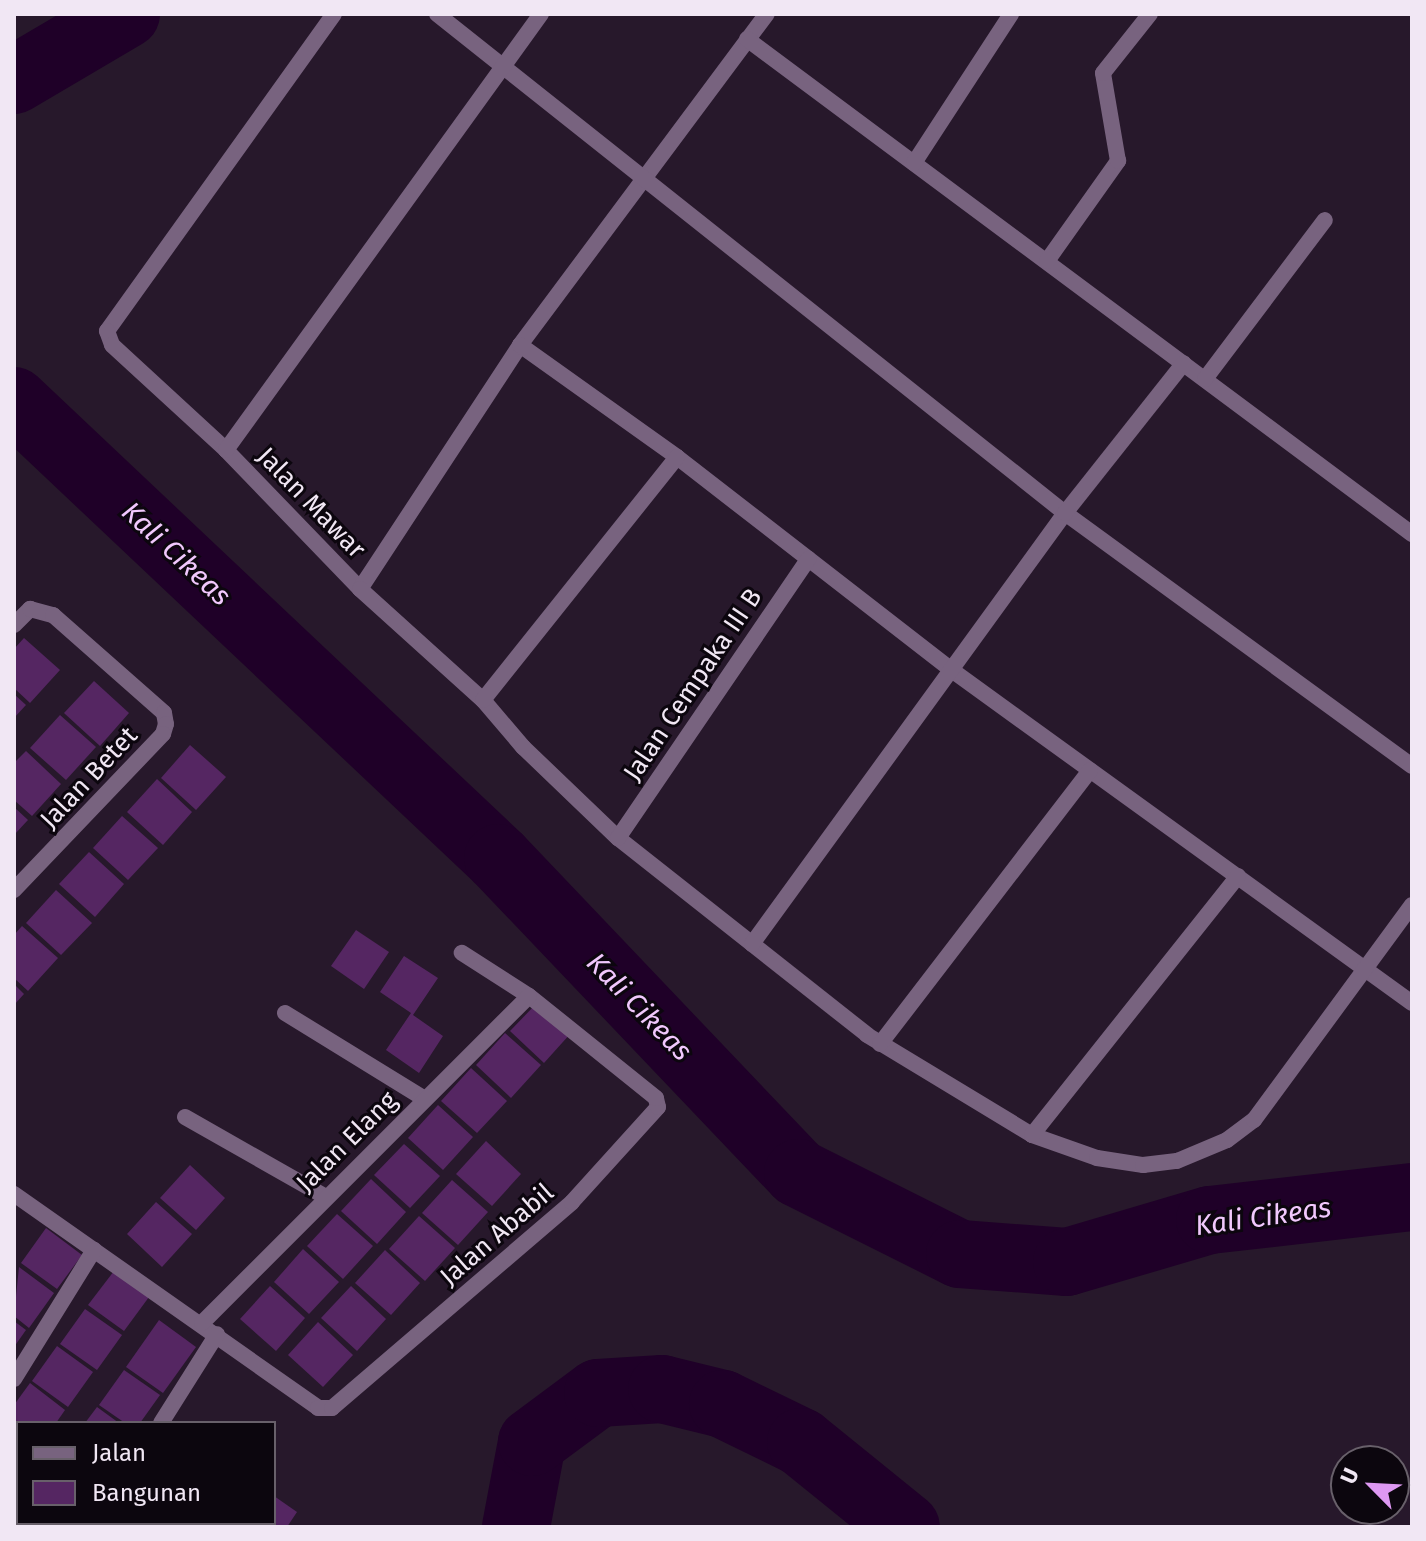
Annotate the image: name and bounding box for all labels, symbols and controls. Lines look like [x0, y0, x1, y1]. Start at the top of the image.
street label: Jalan Mawar [250, 441, 372, 565]
water label: Kali Cikeas [115, 495, 237, 613]
street label: Jalan Cempaka III B [617, 583, 769, 787]
street label: Jalan Betet [34, 721, 144, 835]
water label: Kali Cikeas [579, 946, 699, 1068]
street label: Jalan Elang [290, 1085, 404, 1199]
street label: Jalan Ababil [434, 1177, 560, 1293]
water label: Kali Cikeas [1193, 1191, 1333, 1243]
legend [16, 1421, 276, 1525]
text: Jalan [92, 1439, 146, 1467]
north arrow [1330, 1445, 1410, 1525]
text: U [1334, 1464, 1365, 1488]
text: Bangunan [92, 1479, 201, 1507]

